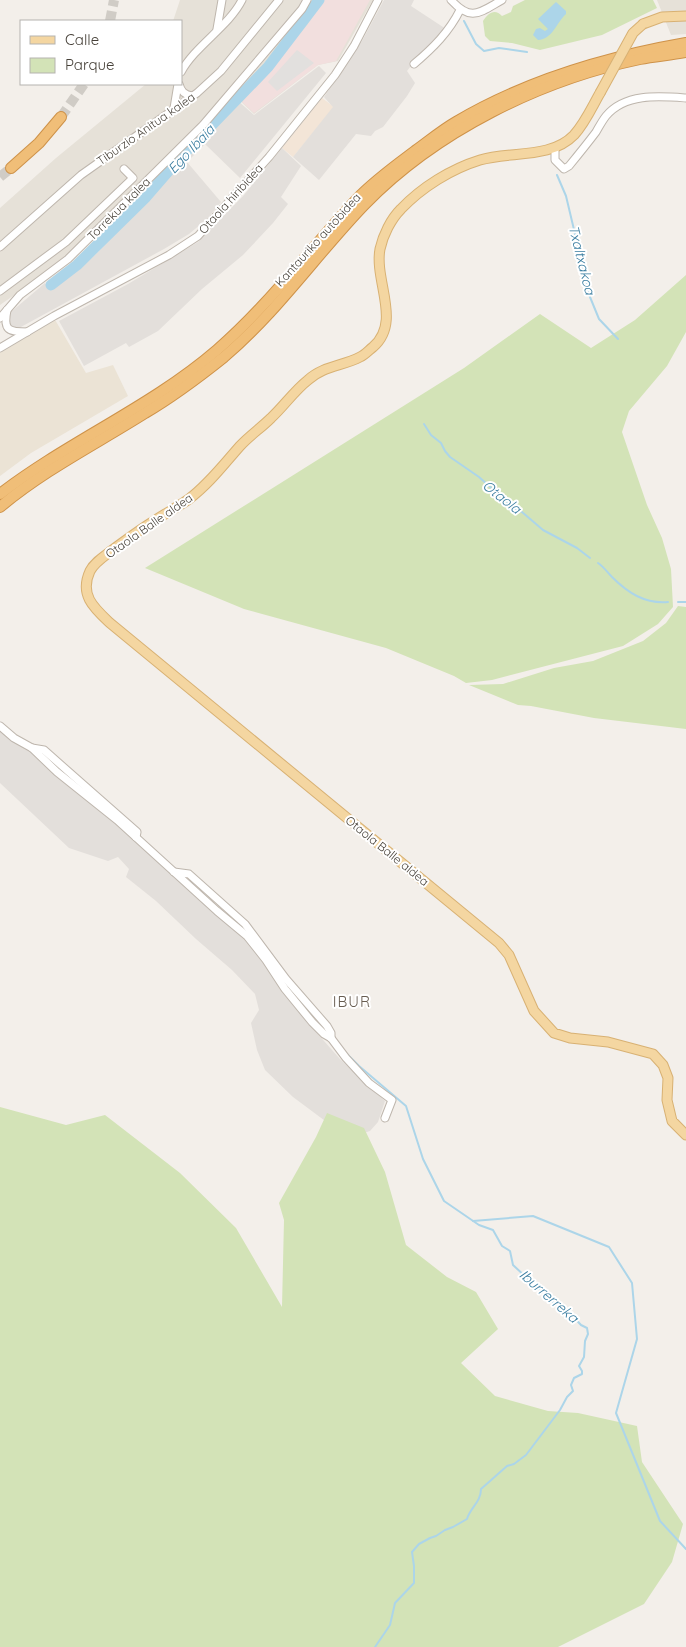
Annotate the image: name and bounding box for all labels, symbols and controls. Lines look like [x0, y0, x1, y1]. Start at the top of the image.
legend [20, 20, 182, 85]
text: Calle [65, 30, 99, 49]
text: Parque [65, 55, 115, 74]
street label: Tiburzio Anitua kalea [94, 89, 198, 168]
water label: Ego Ibaia [164, 120, 219, 177]
street label: Otaola hiribidea [195, 161, 266, 237]
street label: Torrekua kalea [84, 174, 153, 243]
street label: Kantauriko autobidea [272, 190, 364, 290]
water label: Txaltxakoa [565, 223, 600, 298]
water label: Otaola [479, 476, 526, 519]
street label: Otaola Balle aldea [102, 490, 195, 561]
street label: Otaola Balle aldea [343, 812, 432, 889]
district label: IBUR [333, 992, 371, 1011]
water label: Iburrerreka [516, 1265, 583, 1328]

